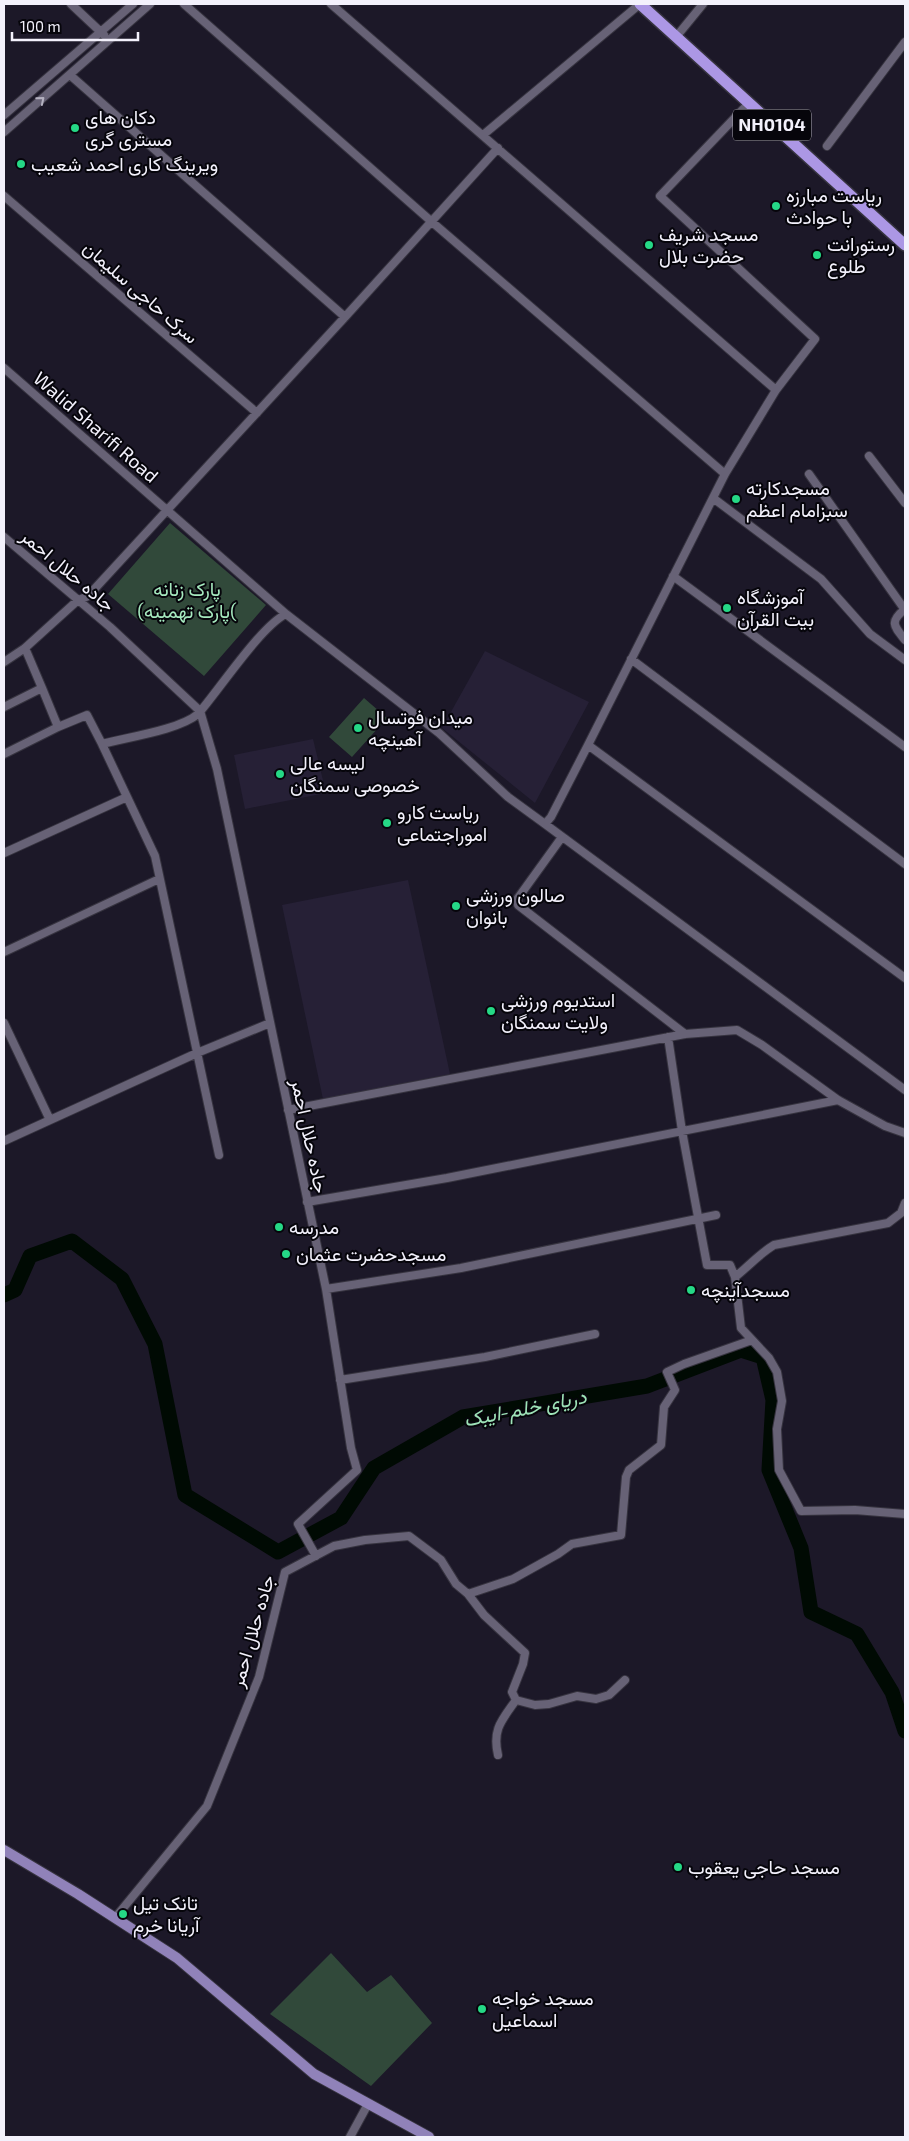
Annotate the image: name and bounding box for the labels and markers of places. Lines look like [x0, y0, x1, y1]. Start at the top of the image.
place label: دکان های مستری گری [85, 105, 172, 151]
marker: دکان های مستری گری [69, 122, 81, 134]
place label: ویرینگ کاری احمد شعیب [31, 152, 218, 176]
marker: ویرینگ کاری احمد شعیب [15, 158, 27, 170]
place label: ریاست مبارزه با حوادث [786, 183, 882, 229]
marker: ریاست مبارزه با حوادث [770, 200, 782, 212]
place label: مسجد شریف حضرت بلال [659, 222, 758, 268]
place label: رستورانت طلوع [827, 232, 895, 279]
marker: مسجد شریف حضرت بلال [643, 239, 655, 251]
marker: رستورانت طلوع [811, 249, 823, 261]
place label: مسجدکارته سبزامام اعظم [746, 476, 848, 523]
marker: مسجدکارته سبزامام اعظم [730, 493, 742, 505]
place label: آموزشگاه بیت القرآن [737, 585, 814, 631]
marker: آموزشگاه بیت القرآن [721, 602, 733, 614]
place label: میدان فوتسال آهینچه [368, 705, 473, 753]
marker: میدان فوتسال آهینچه [352, 722, 364, 734]
place label: لیسه عالی خصوصی سمنگان [290, 751, 420, 797]
marker: لیسه عالی خصوصی سمنگان [274, 768, 286, 780]
place label: ریاست کارو اموراجتماعی [397, 800, 487, 846]
marker: ریاست کارو اموراجتماعی [381, 817, 393, 829]
place label: صالون ورزشی بانوان [466, 883, 565, 929]
marker: صالون ورزشی بانوان [450, 900, 462, 912]
place label: استدیوم ورزشی ولایت سمنگان [501, 988, 615, 1034]
marker: استدیوم ورزشی ولایت سمنگان [485, 1005, 497, 1017]
place label: مدرسه [289, 1215, 339, 1239]
marker: مدرسه [273, 1221, 285, 1233]
place label: مسجدحضرت عثمان [296, 1242, 446, 1266]
marker: مسجدحضرت عثمان [280, 1248, 292, 1260]
place label: مسجدآینچه [701, 1278, 790, 1304]
marker: مسجدآینچه [685, 1284, 697, 1296]
place label: مسجد حاجی یعقوب [688, 1855, 840, 1879]
marker: مسجد حاجی یعقوب [672, 1861, 684, 1873]
place label: تانک تیل آریانا خرم [133, 1891, 201, 1938]
marker: تانک تیل آریانا خرم [117, 1908, 129, 1920]
place label: مسجد خواجه اسماعیل [492, 1986, 594, 2032]
marker: مسجد خواجه اسماعیل [476, 2003, 488, 2015]

